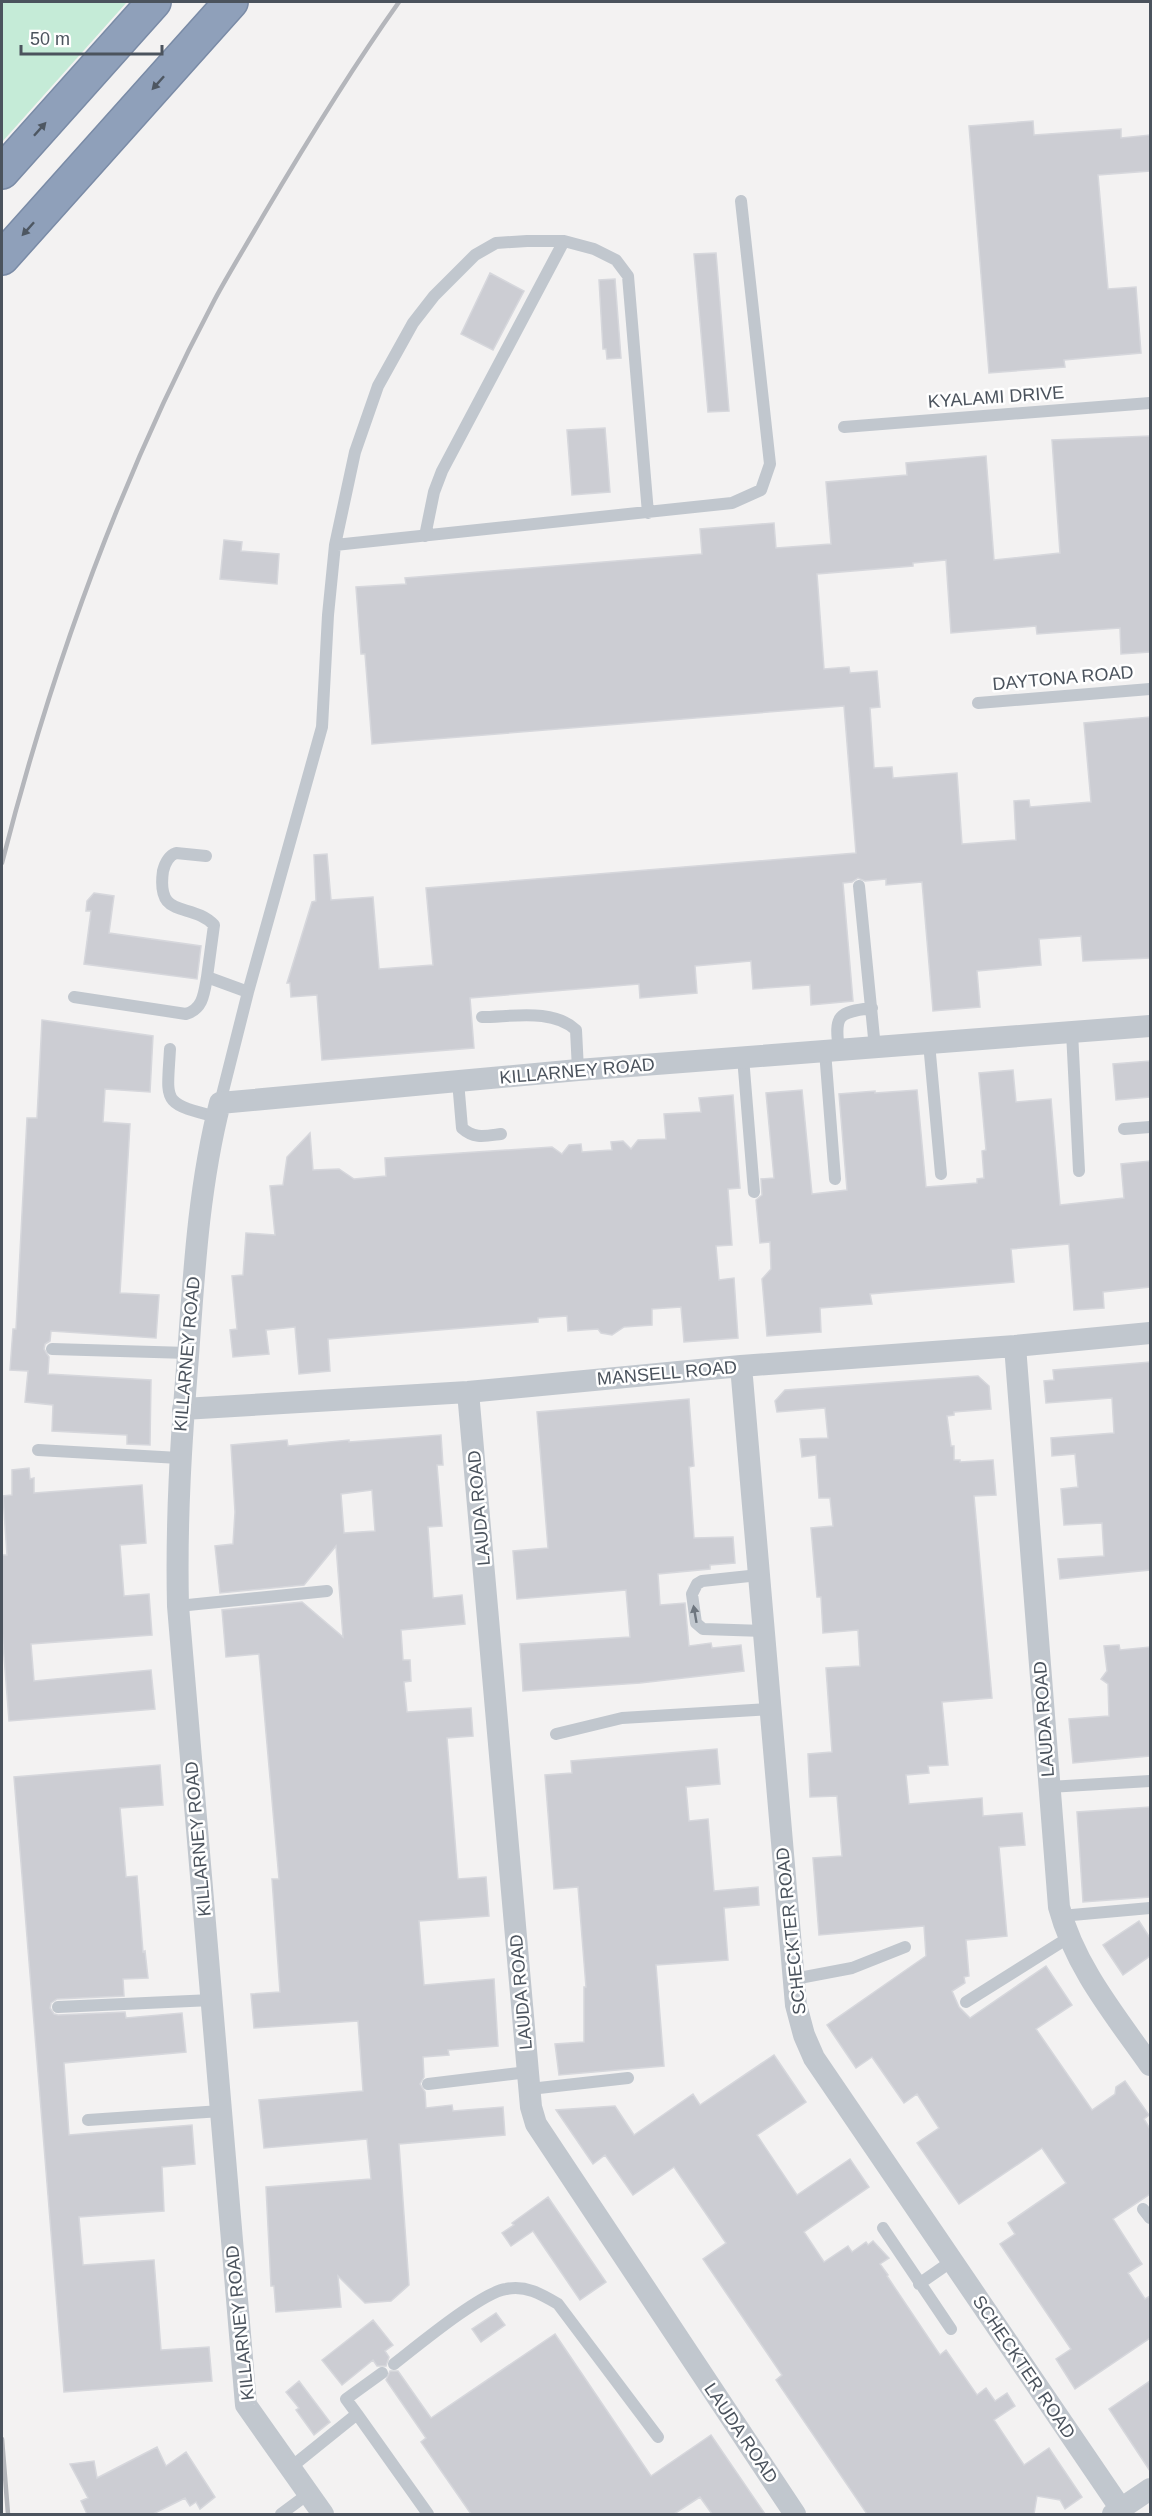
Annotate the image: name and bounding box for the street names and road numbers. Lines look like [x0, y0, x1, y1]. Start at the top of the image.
street label: KYALAMI DRIVE [927, 382, 1065, 412]
street label: DAYTONA ROAD [992, 662, 1134, 694]
street label: KILLARNEY ROAD [499, 1054, 655, 1088]
street label: KILLARNEY ROAD [170, 1276, 204, 1432]
street label: MANSELL ROAD [596, 1357, 738, 1389]
street label: LAUDA ROAD [464, 1449, 494, 1567]
street label: LAUDA ROAD [1030, 1660, 1058, 1778]
street label: KILLARNEY ROAD [181, 1761, 215, 1917]
street label: SCHECKTER ROAD [772, 1846, 810, 2016]
street label: LAUDA ROAD [506, 1933, 536, 2051]
street label: KILLARNEY ROAD [222, 2245, 258, 2401]
street label: SCHECKTER ROAD [969, 2292, 1079, 2442]
street label: LAUDA ROAD [700, 2379, 782, 2487]

